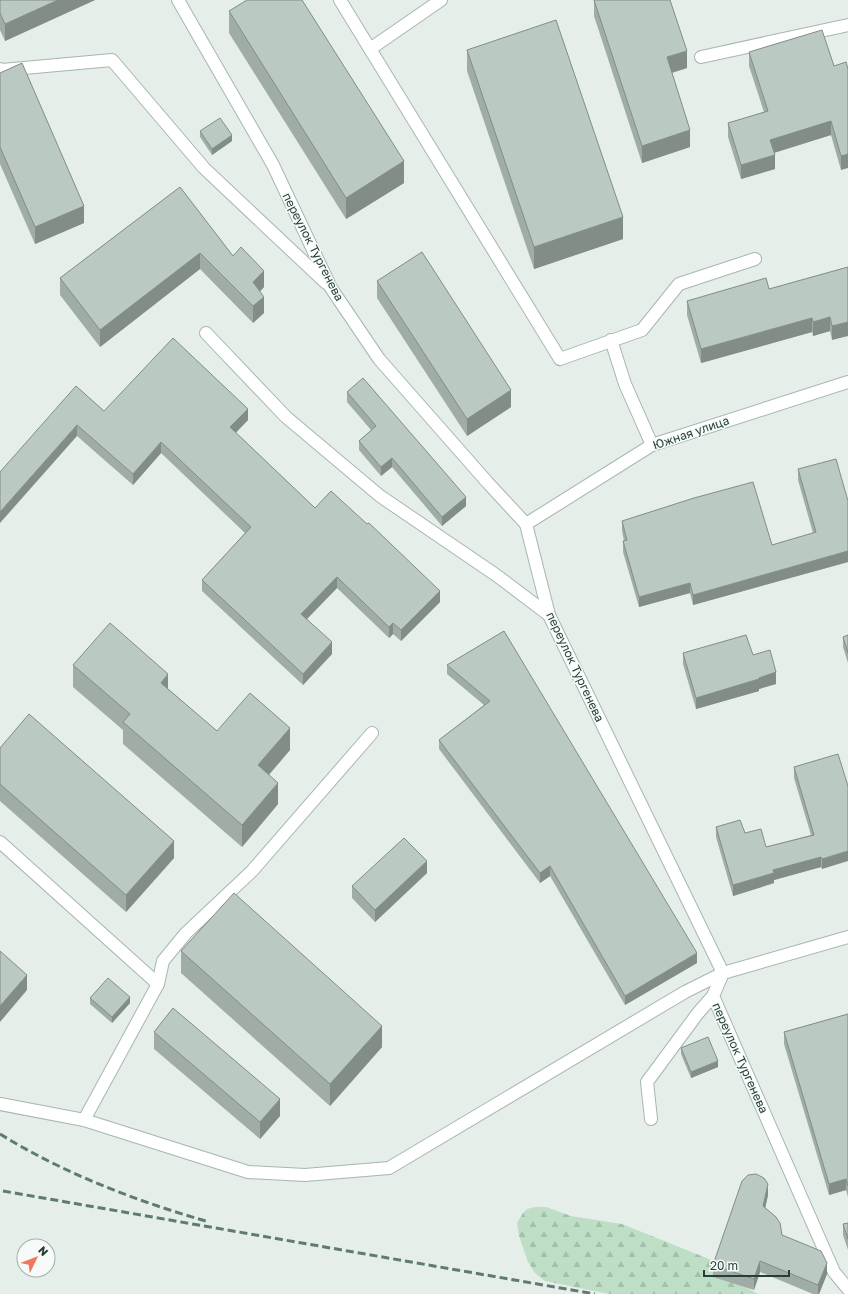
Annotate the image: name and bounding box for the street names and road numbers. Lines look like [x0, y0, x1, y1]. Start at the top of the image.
street label: переулок Тургенева [280, 190, 347, 303]
street label: Южная улица [651, 412, 731, 453]
street label: переулок Тургенева [543, 609, 608, 724]
street label: переулок Тургенева [709, 1000, 772, 1116]

